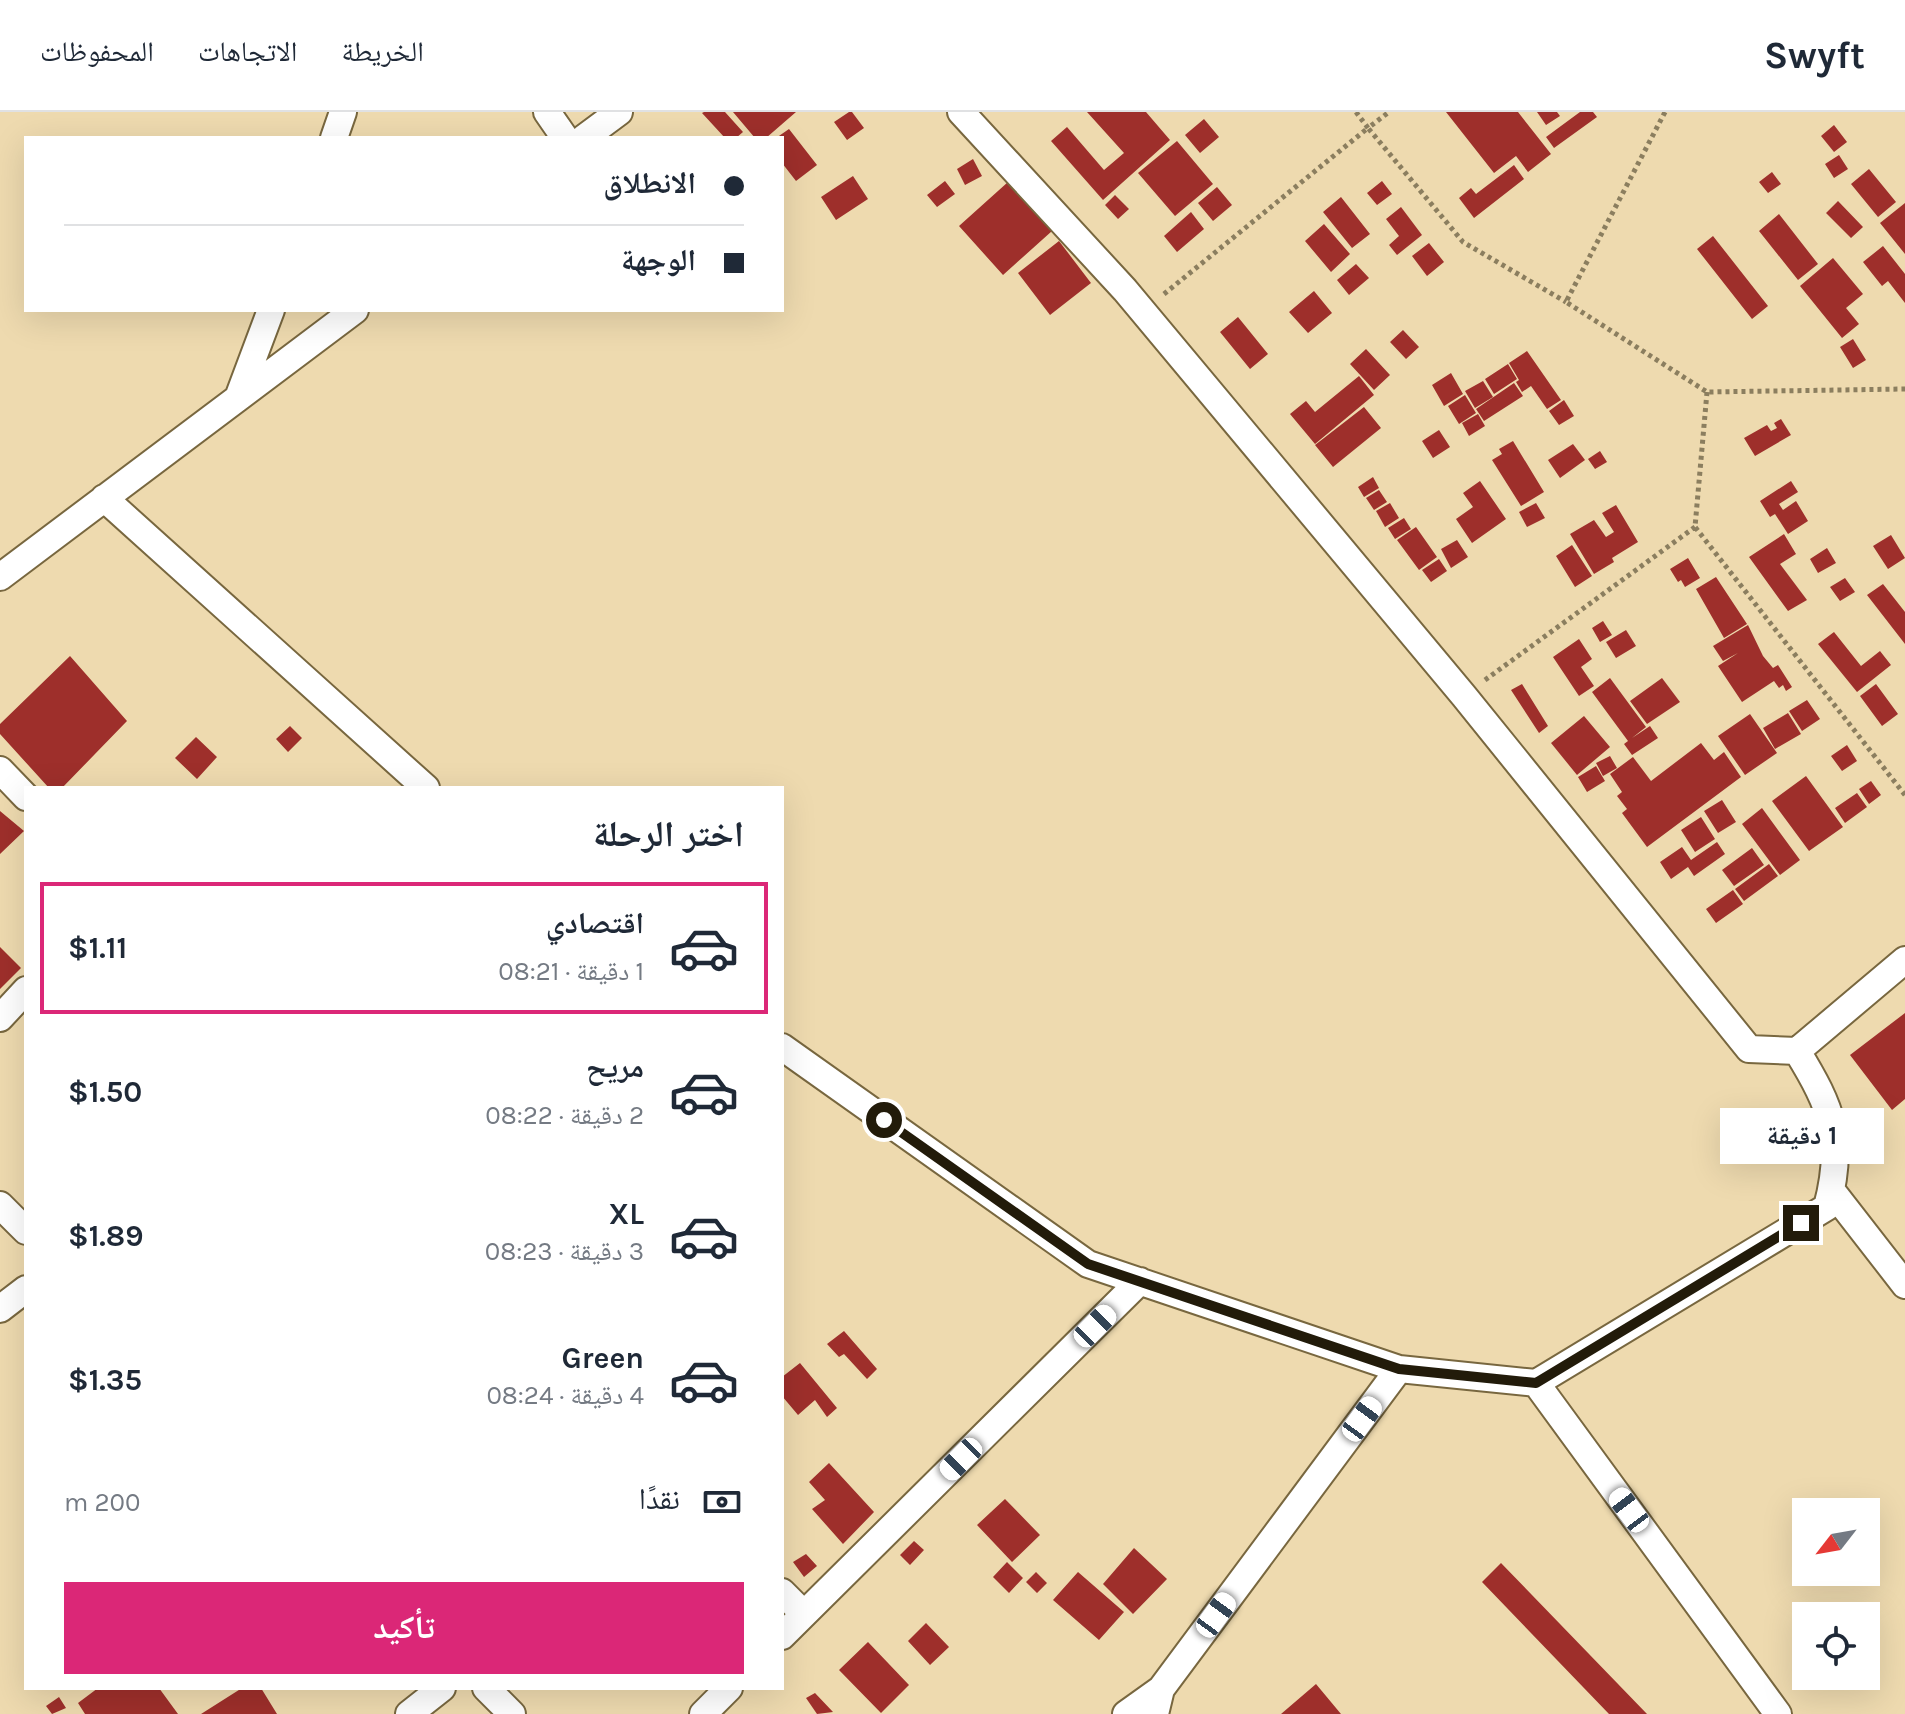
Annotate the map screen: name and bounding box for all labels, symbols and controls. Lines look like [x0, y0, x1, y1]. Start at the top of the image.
text: Swyft [1764, 33, 1865, 78]
text: المحفوظات [40, 35, 154, 68]
text: الاتجاهات [198, 35, 297, 68]
text: الخريطة [341, 35, 424, 68]
text: الانطلاق [603, 165, 696, 201]
text: الوجهة [621, 242, 696, 278]
text: اختر الرحلة [593, 813, 744, 855]
text: اقتصادي [546, 905, 644, 941]
icon: car [668, 912, 740, 984]
text: $1.11 [68, 930, 127, 966]
text: 1 دقيقة · 08:21 [498, 956, 644, 987]
text: مريح [586, 1049, 644, 1085]
icon: car [668, 1056, 740, 1128]
text: $1.50 [68, 1074, 142, 1110]
text: 2 دقيقة · 08:22 [485, 1100, 644, 1131]
route start [866, 1102, 902, 1138]
callout: 1 دقيقة [1719, 1107, 1883, 1163]
text: 1 دقيقة [1767, 1120, 1837, 1151]
text: XL [609, 1196, 644, 1232]
icon: car [668, 1200, 740, 1272]
route end [1783, 1205, 1819, 1241]
text: $1.89 [68, 1218, 144, 1254]
text: 3 دقيقة · 08:23 [485, 1236, 644, 1267]
car [1070, 1301, 1120, 1351]
text: Green [561, 1340, 644, 1376]
icon: car [668, 1344, 740, 1416]
text: $1.35 [68, 1362, 142, 1398]
text: 4 دقيقة · 08:24 [486, 1380, 644, 1411]
car [1338, 1393, 1386, 1445]
car [936, 1434, 986, 1484]
icon: cash [700, 1480, 744, 1524]
text: نقدًا [639, 1481, 680, 1517]
car [1605, 1484, 1653, 1536]
text: 200 m [64, 1487, 140, 1518]
north arrow [1792, 1498, 1880, 1586]
map controls [1792, 1498, 1880, 1690]
button: تأكيد [64, 1582, 744, 1674]
car [1192, 1589, 1240, 1641]
button: locate [1792, 1602, 1880, 1690]

